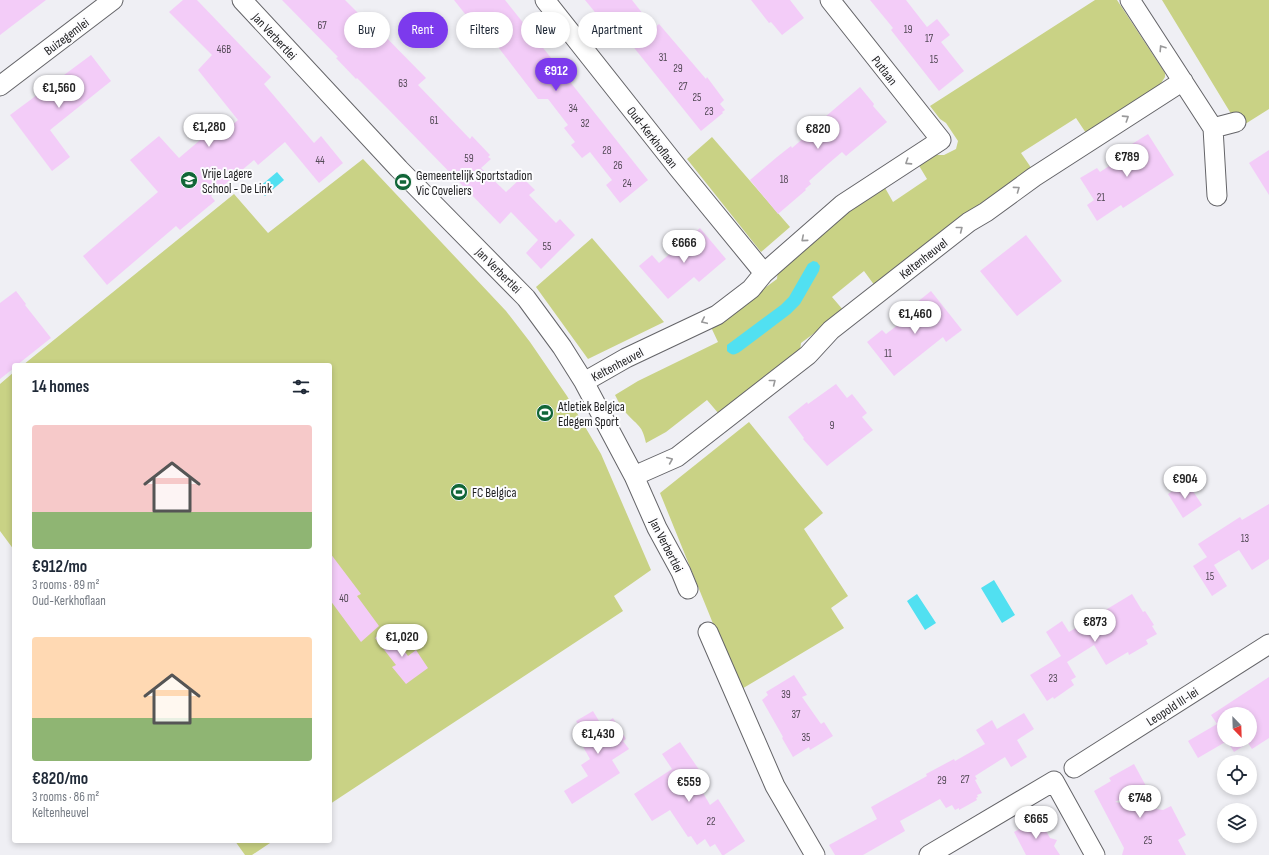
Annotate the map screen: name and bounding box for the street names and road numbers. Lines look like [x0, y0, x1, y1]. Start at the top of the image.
street label: Jan Verbertlei [248, 9, 300, 63]
street label: Buizegemlei [41, 15, 92, 59]
street label: Putlaan [868, 53, 901, 89]
street label: Oud-Kerkhoflaan [623, 104, 681, 172]
street label: Keltenheuvel [896, 235, 951, 283]
street label: Jan Verbertlei [471, 244, 525, 297]
street label: Keltenheuvel [589, 344, 646, 385]
street label: Jan Verbertlei [645, 515, 686, 575]
street label: Leopold III-lei [1144, 684, 1202, 730]

